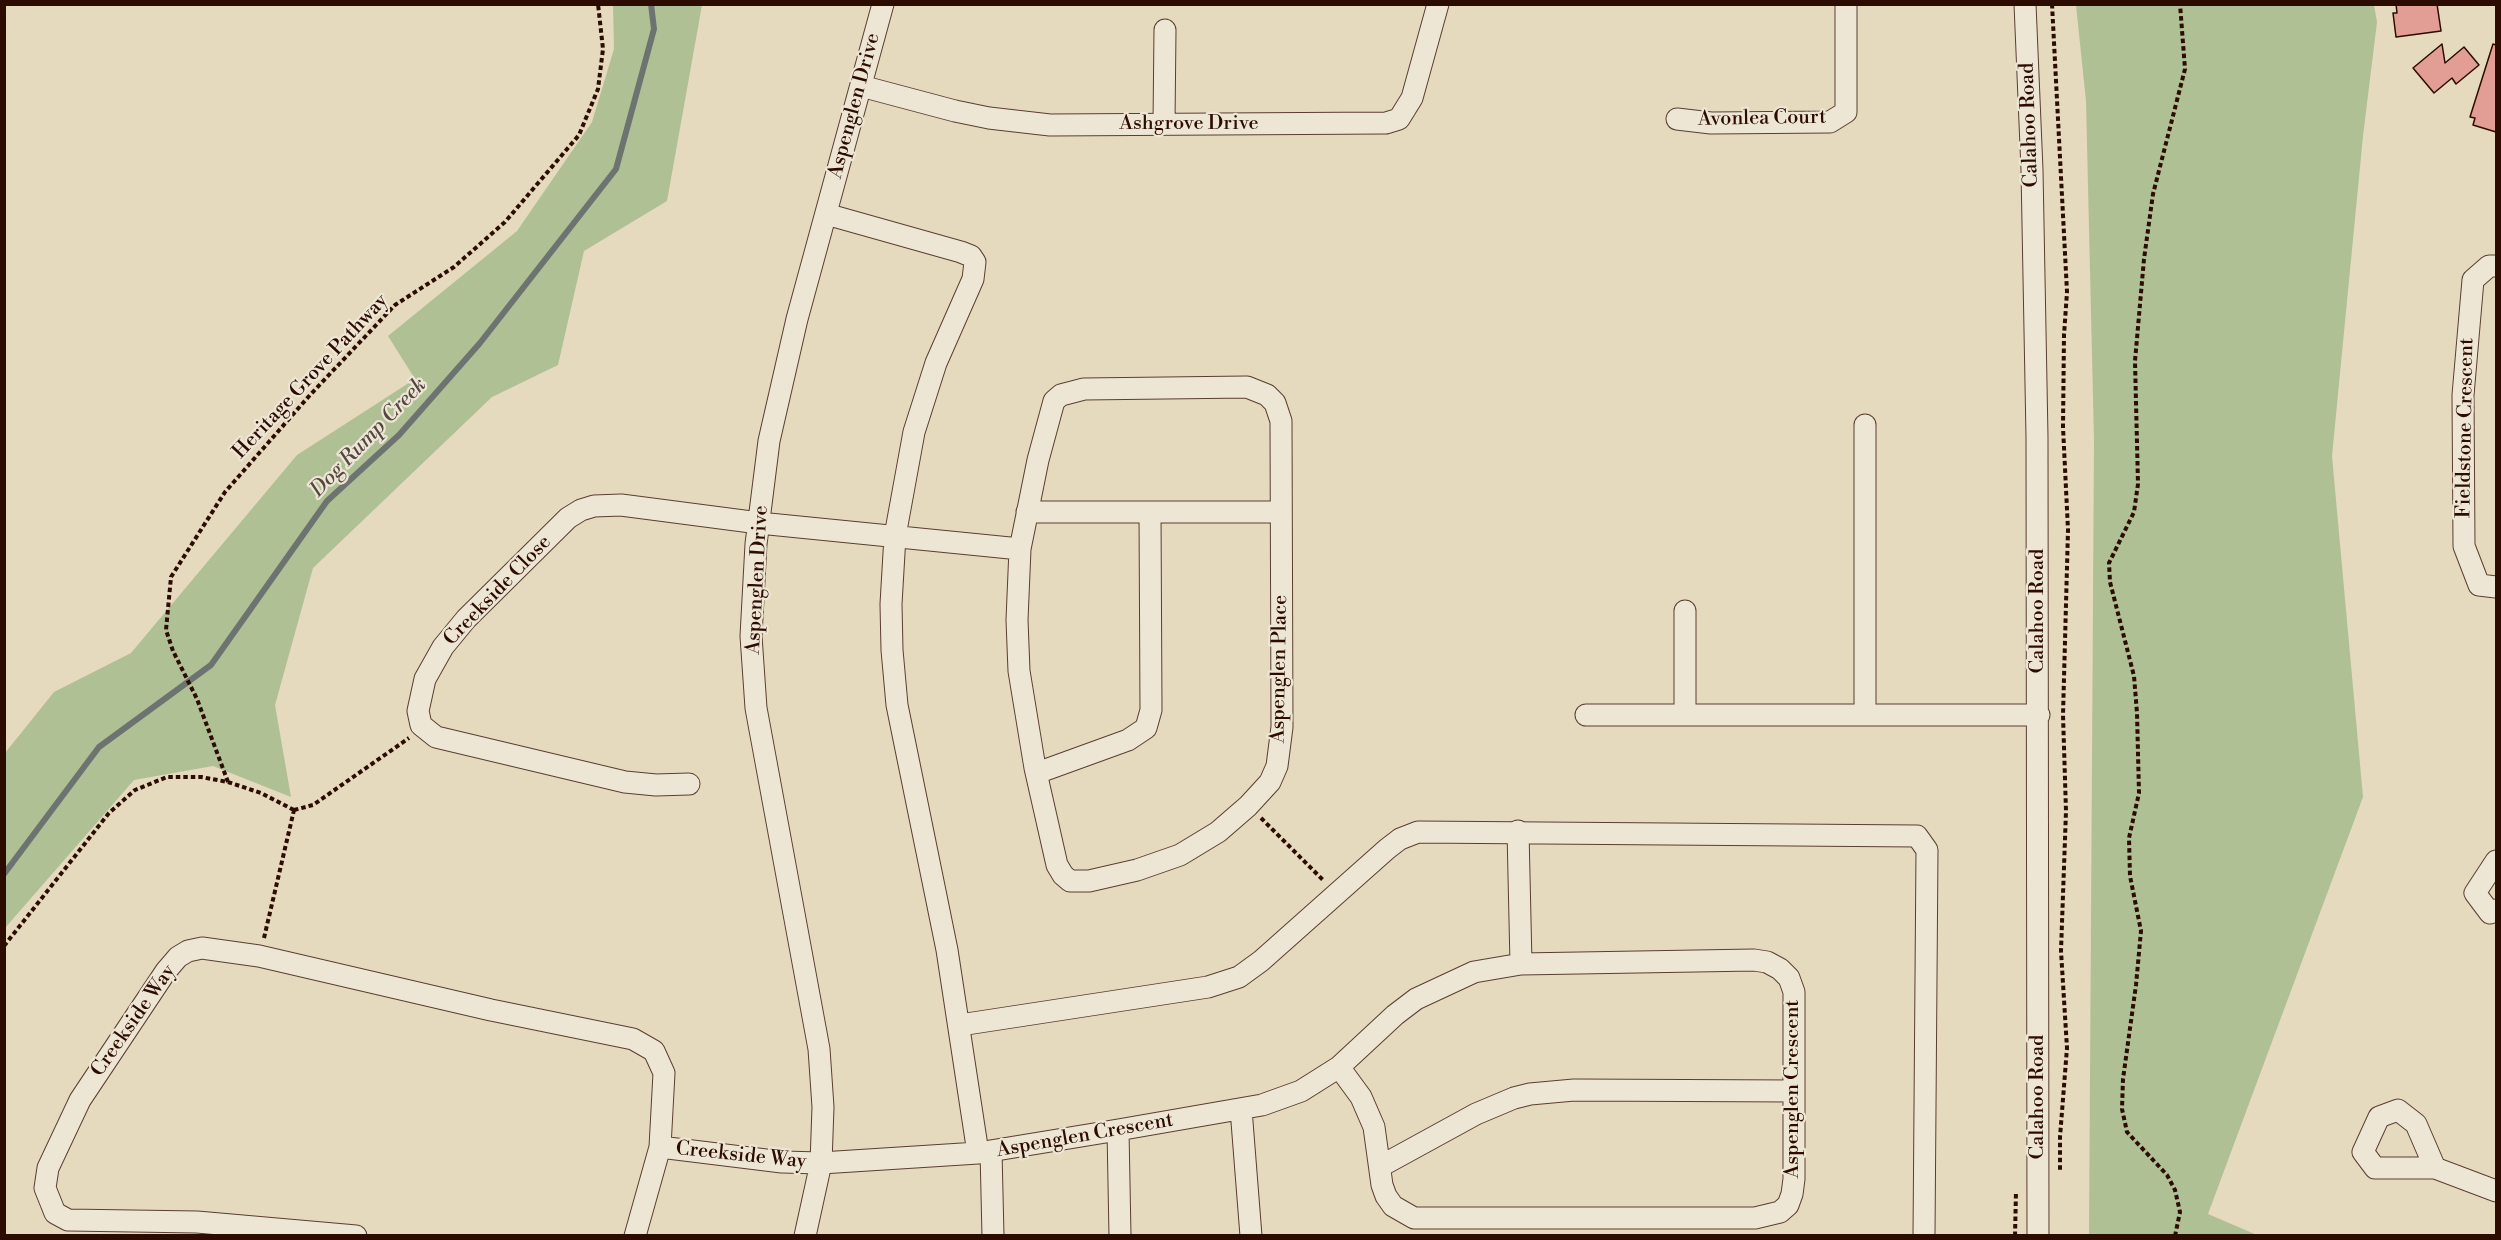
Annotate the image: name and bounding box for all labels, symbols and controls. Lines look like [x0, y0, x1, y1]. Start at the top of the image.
street label: Aspenglen Drive [824, 31, 886, 181]
street label: Calahoo Road [2016, 62, 2044, 188]
street label: Avonlea Court [1698, 106, 1826, 132]
street label: Ashgrove Drive [1119, 112, 1259, 136]
street label: Heritage Grove Pathway [228, 290, 394, 464]
street label: Fieldstone Crescent [2452, 338, 2480, 518]
water label: Dog Rump Creek [306, 373, 432, 503]
street label: Aspenglen Drive [742, 505, 774, 655]
street label: Creekside Close [439, 531, 557, 651]
street label: Calahoo Road [2026, 549, 2050, 673]
street label: Aspenglen Place [1267, 595, 1293, 743]
street label: Creekside Way [87, 960, 181, 1082]
street label: Aspenglen Crescent [1781, 1000, 1805, 1178]
street label: Calahoo Road [2026, 1035, 2050, 1159]
street label: Aspenglen Crescent [995, 1109, 1175, 1163]
street label: Creekside Way [675, 1137, 807, 1175]

